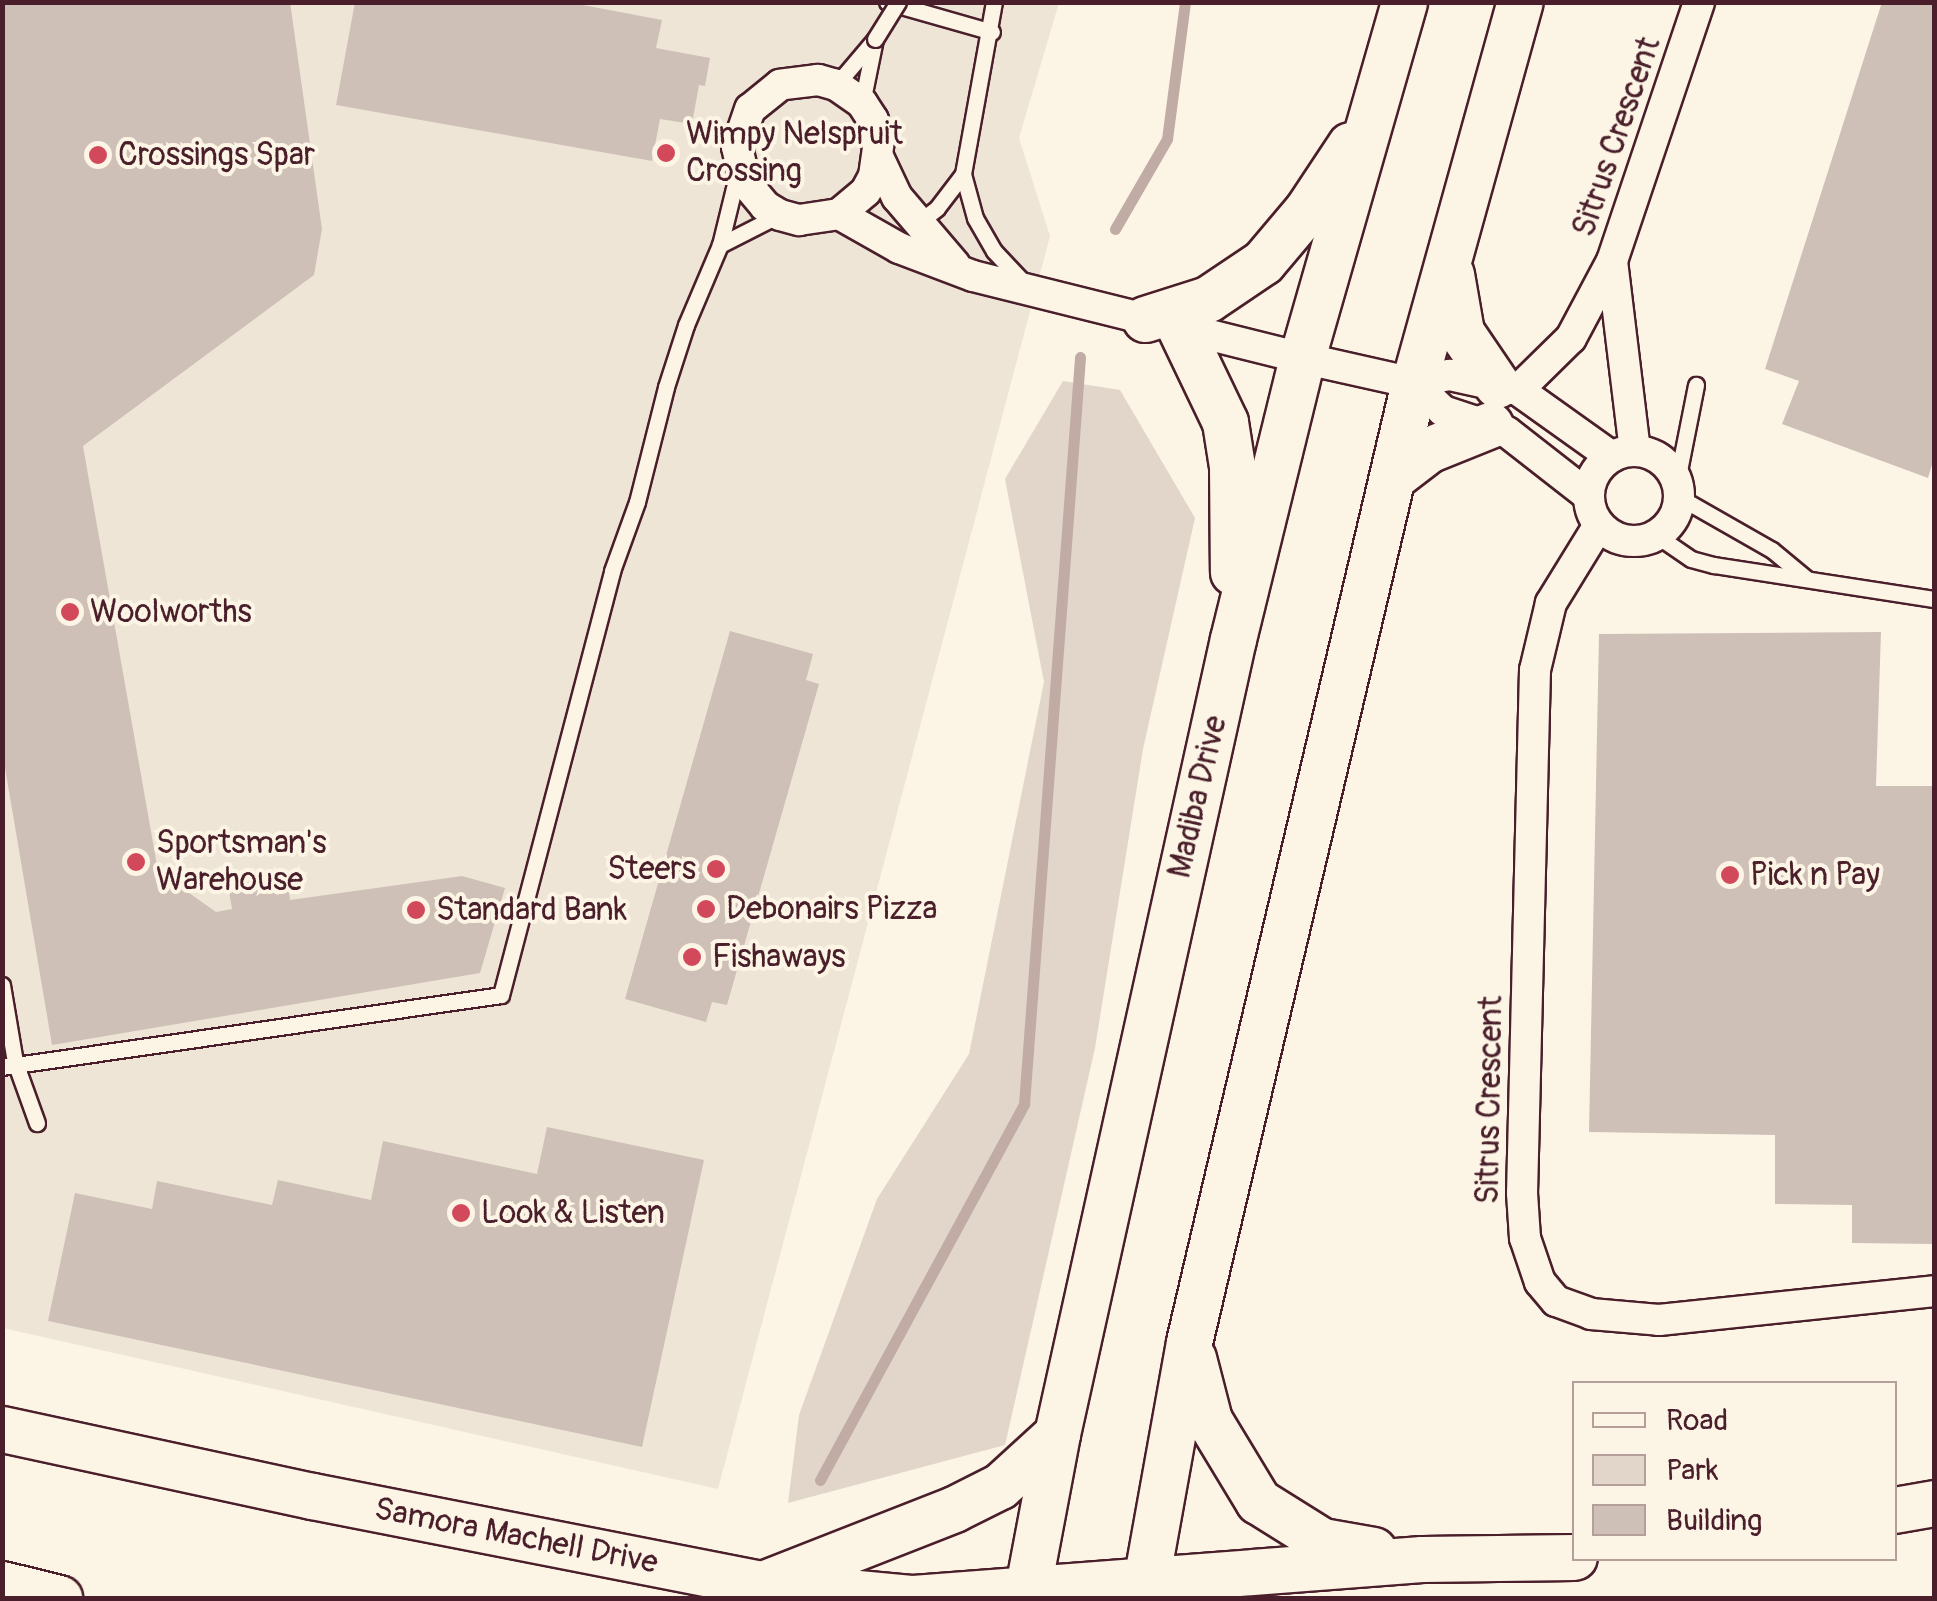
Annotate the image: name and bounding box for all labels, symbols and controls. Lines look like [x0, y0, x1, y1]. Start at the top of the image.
street label: Sitrus Crescent [1565, 32, 1669, 242]
place label: Wimpy Nelspruit Crossing [686, 116, 903, 191]
place label: Crossings Spar [118, 136, 315, 174]
marker: Wimpy Nelspruit Crossing [655, 142, 677, 164]
marker: Crossings Spar [87, 144, 109, 166]
place label: Woolworths [90, 593, 252, 631]
marker: Woolworths [59, 601, 81, 623]
street label: Madiba Drive [1161, 712, 1235, 882]
place label: Sportsman's Warehouse [156, 825, 327, 900]
place label: Steers [607, 850, 696, 888]
marker: Sportsman's Warehouse [125, 851, 147, 873]
place label: Pick n Pay [1750, 856, 1880, 894]
marker: Steers [705, 858, 727, 880]
marker: Pick n Pay [1719, 864, 1741, 886]
place label: Debonairs Pizza [726, 890, 937, 928]
place label: Standard Bank [436, 891, 627, 929]
marker: Debonairs Pizza [695, 898, 717, 920]
marker: Standard Bank [405, 899, 427, 921]
place label: Fishaways [712, 938, 846, 976]
marker: Fishaways [681, 946, 703, 968]
street label: Sitrus Crescent [1469, 995, 1511, 1205]
place label: Look & Listen [481, 1194, 665, 1232]
marker: Look & Listen [450, 1202, 472, 1224]
legend [1572, 1381, 1897, 1561]
text: Road [1666, 1402, 1728, 1439]
text: Park [1666, 1452, 1719, 1489]
street label: Samora Machell Drive [371, 1490, 661, 1582]
text: Building [1666, 1502, 1762, 1539]

